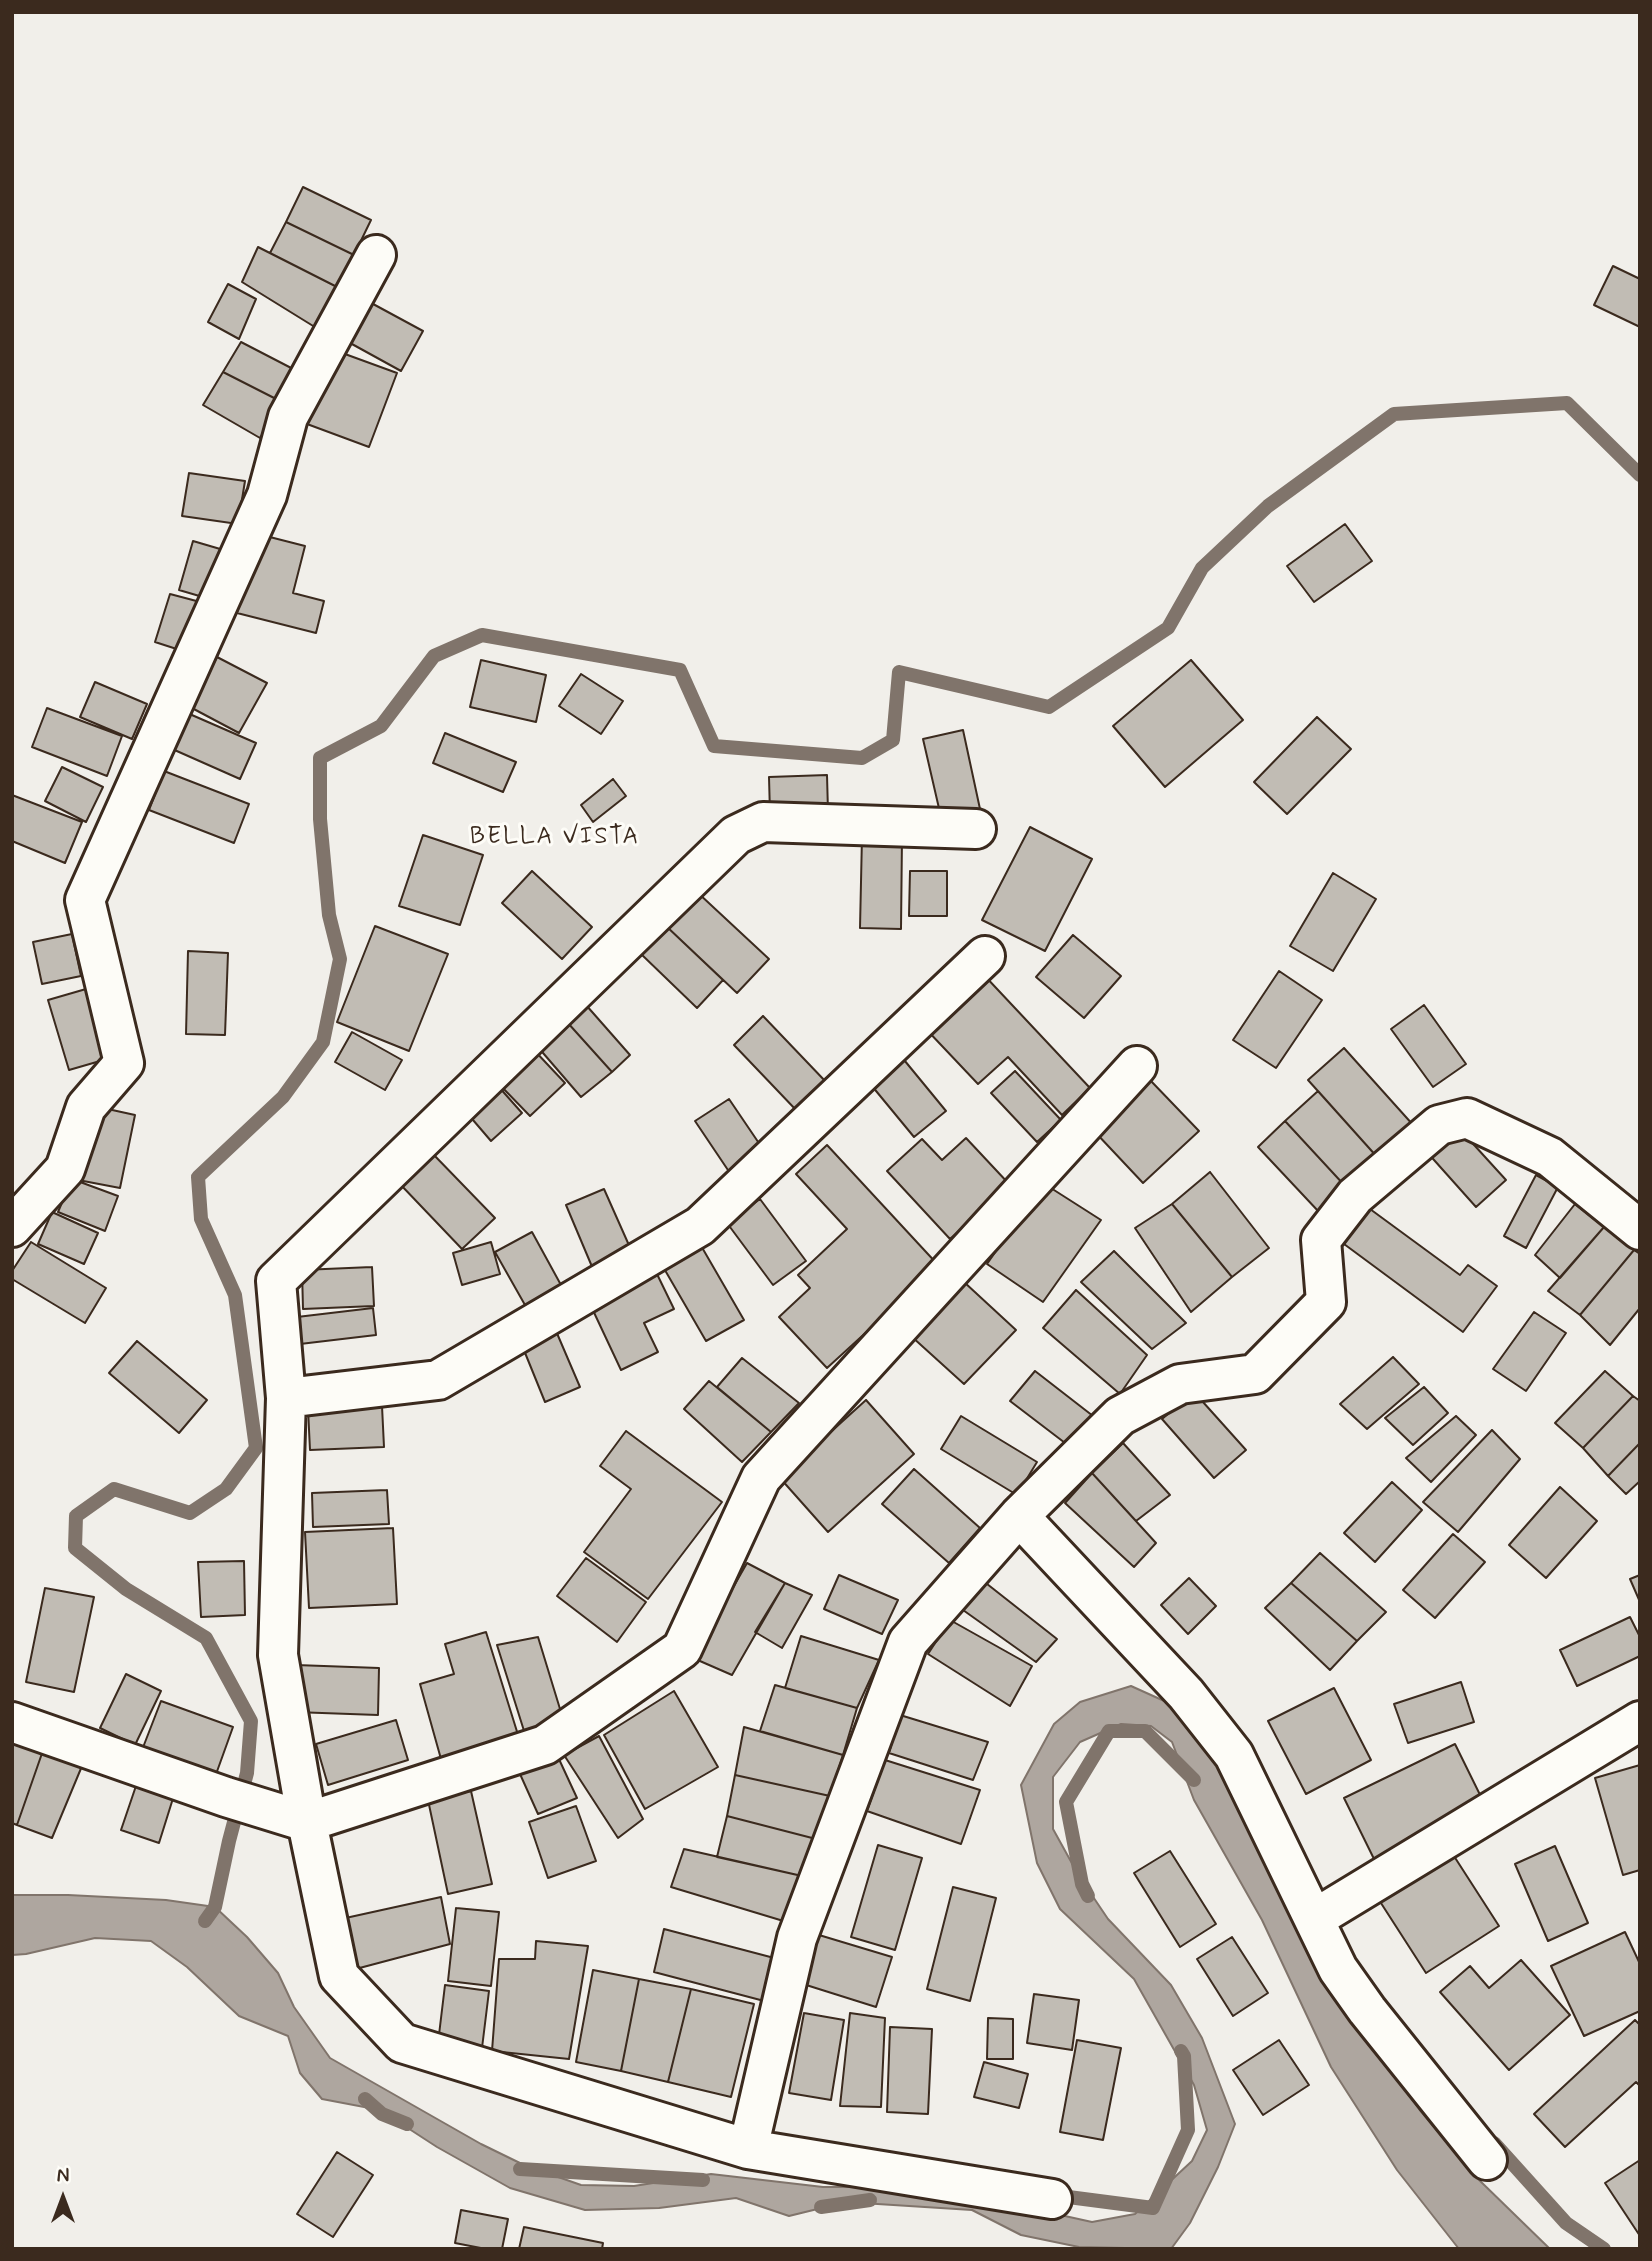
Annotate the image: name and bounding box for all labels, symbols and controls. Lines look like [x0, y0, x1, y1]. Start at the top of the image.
district label: BELLA VISTA [472, 824, 638, 852]
north arrow [28, 2163, 98, 2233]
text: N [57, 2164, 69, 2189]

